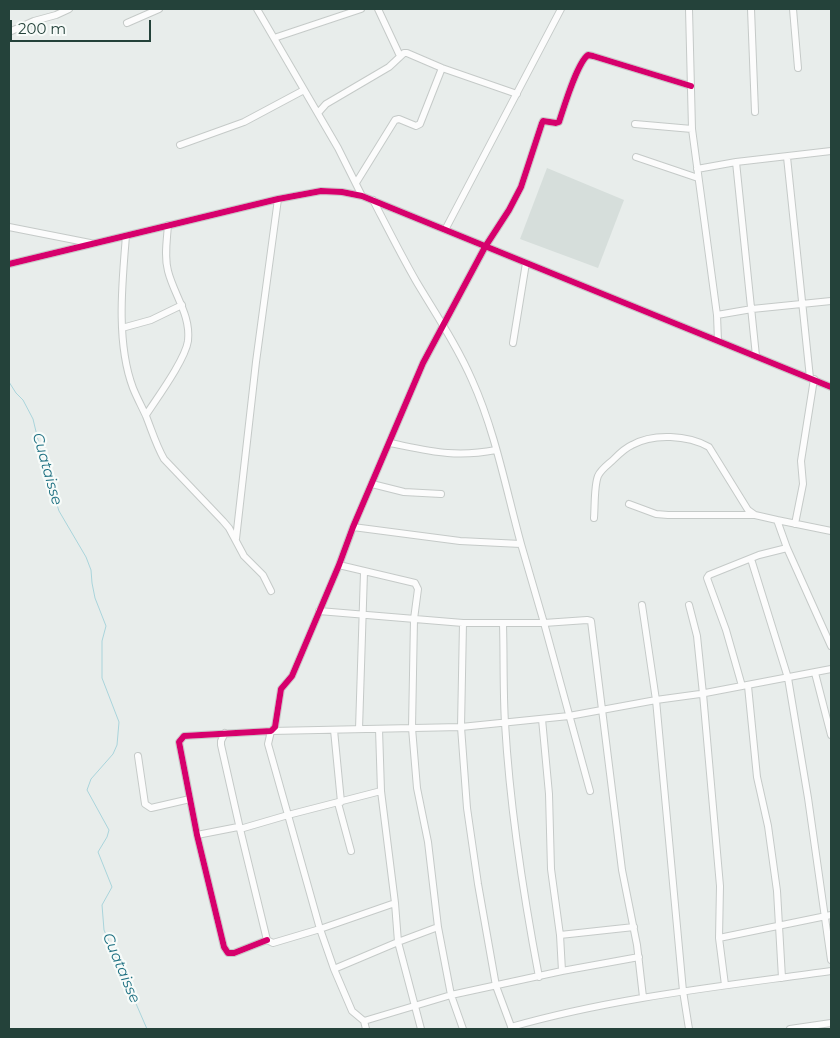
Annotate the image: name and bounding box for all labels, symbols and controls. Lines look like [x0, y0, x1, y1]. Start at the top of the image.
scale bar [12, 10, 154, 42]
text: 200 m [18, 19, 66, 38]
water label: Cuataisse [28, 431, 66, 507]
water label: Cuataisse [98, 930, 144, 1006]

